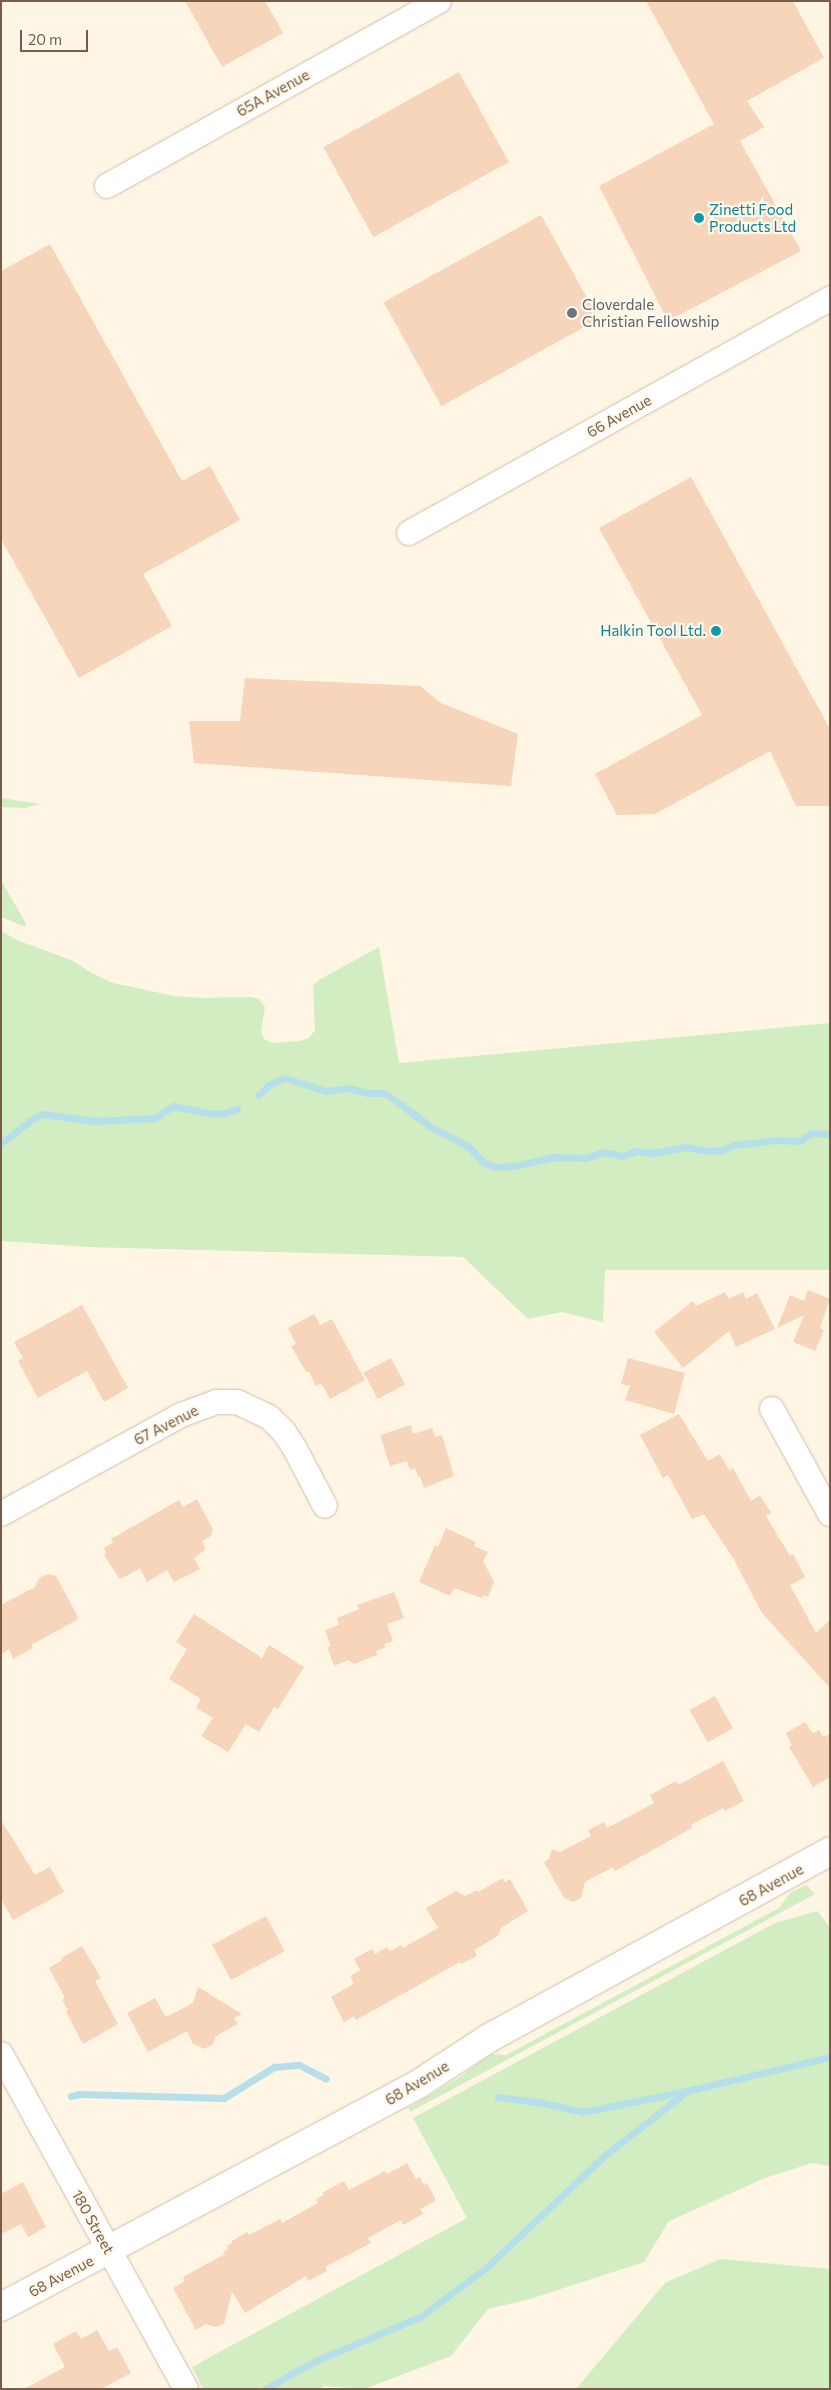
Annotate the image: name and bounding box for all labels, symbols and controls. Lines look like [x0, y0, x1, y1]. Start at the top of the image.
scale bar [22, 20, 90, 52]
text: 20 m [28, 30, 62, 48]
street label: 65A Avenue [233, 66, 313, 120]
place label: Zinetti Food Products Ltd [709, 200, 796, 235]
marker: Zinetti Food Products Ltd [693, 212, 705, 224]
place label: Cloverdale Christian Fellowship [582, 295, 719, 330]
marker: Cloverdale Christian Fellowship [566, 307, 578, 319]
street label: 66 Avenue [584, 391, 654, 441]
place label: Halkin Tool Ltd. [600, 622, 706, 640]
marker: Halkin Tool Ltd. [710, 625, 722, 637]
street label: 67 Avenue [131, 1401, 201, 1449]
street label: 68 Avenue [736, 1860, 806, 1910]
street label: 68 Avenue [382, 2057, 452, 2109]
street label: 180 Street [68, 2187, 118, 2257]
street label: 68 Avenue [25, 2251, 97, 2301]

